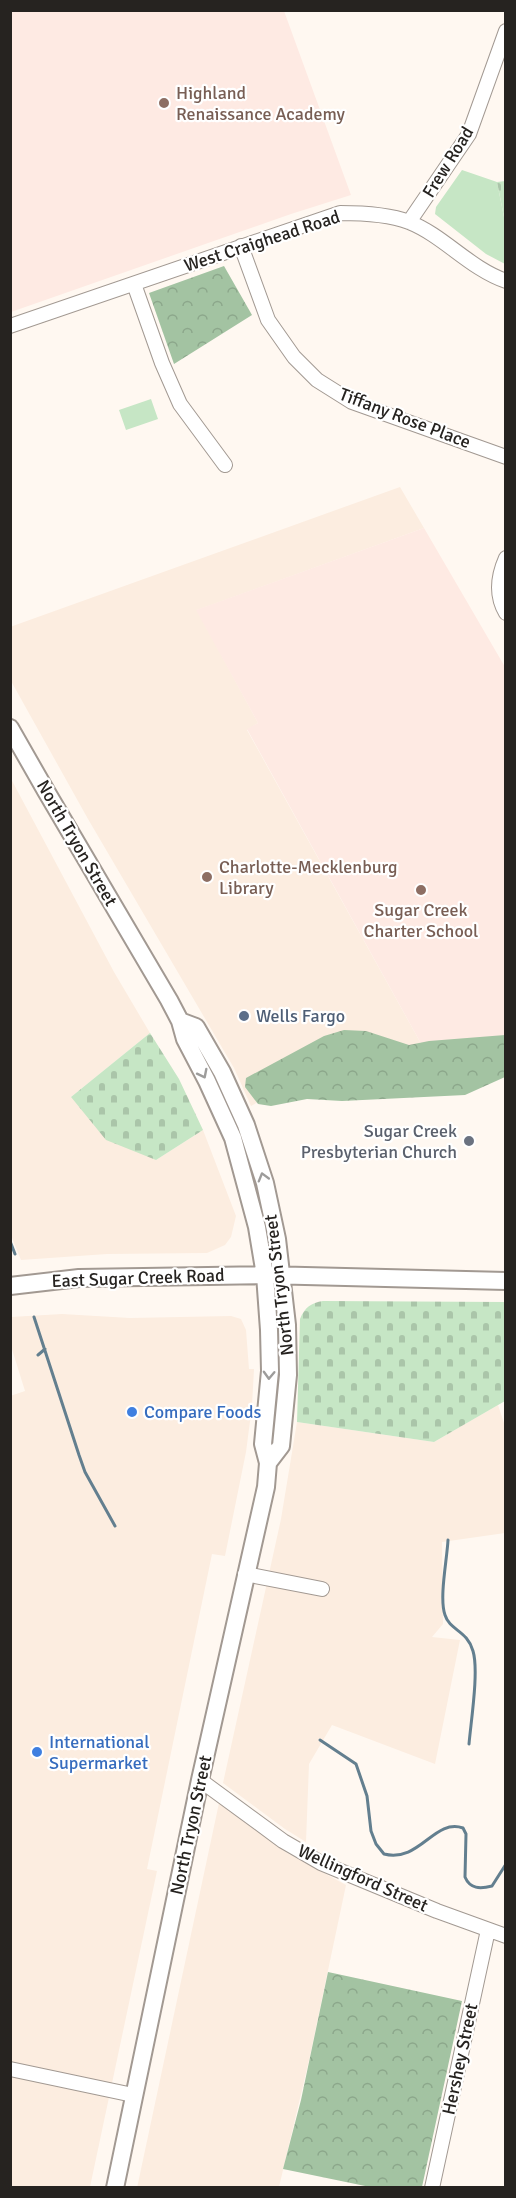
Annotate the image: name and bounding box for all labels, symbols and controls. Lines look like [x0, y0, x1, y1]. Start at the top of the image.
place label: Highland Renaissance Academy [176, 82, 345, 125]
marker: Highland Renaissance Academy [157, 96, 171, 110]
street label: Frew Road [418, 122, 478, 202]
street label: West Craighead Road [181, 205, 343, 277]
street label: Tiffany Rose Place [336, 383, 474, 453]
street label: North Tryon Street [32, 776, 122, 910]
place label: Charlotte-Mecklenburg Library [219, 856, 397, 899]
marker: Charlotte-Mecklenburg Library [200, 870, 214, 884]
marker: Sugar Creek Charter School [414, 883, 428, 897]
place label: Sugar Creek Charter School [364, 899, 478, 942]
place label: Wells Fargo [256, 1005, 345, 1027]
marker: Wells Fargo [237, 1009, 251, 1023]
one-way arrow [196, 1068, 208, 1079]
place label: Sugar Creek Presbyterian Church [301, 1120, 457, 1163]
marker: Sugar Creek Presbyterian Church [462, 1134, 476, 1148]
one-way arrow [258, 1172, 270, 1183]
street label: North Tryon Street [259, 1213, 299, 1357]
street label: East Sugar Creek Road [51, 1264, 225, 1292]
one-way arrow [263, 1371, 276, 1380]
place label: Compare Foods [144, 1401, 261, 1423]
marker: Compare Foods [125, 1405, 139, 1419]
place label: International Supermarket [49, 1731, 150, 1774]
marker: International Supermarket [30, 1745, 44, 1759]
street label: North Tryon Street [165, 1753, 217, 1897]
street label: Wellingford Street [294, 1839, 432, 1917]
street label: Hershey Street [437, 2001, 483, 2117]

